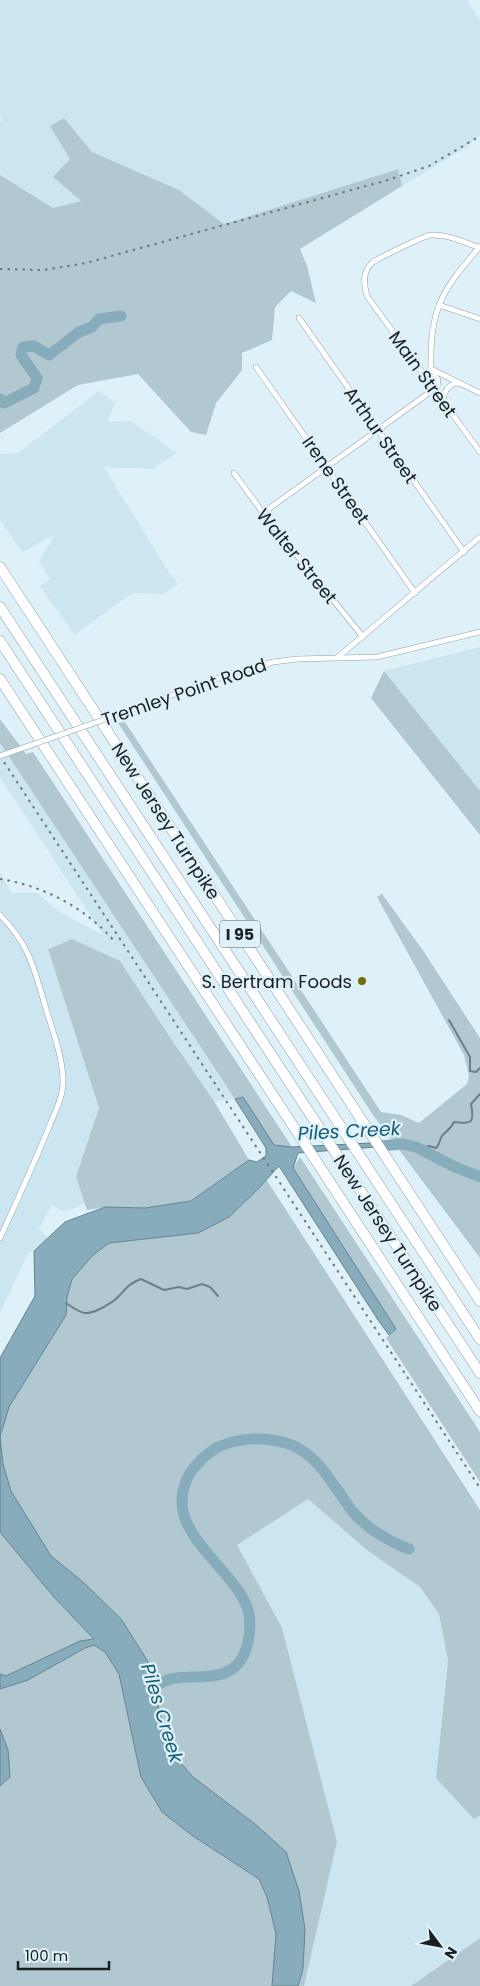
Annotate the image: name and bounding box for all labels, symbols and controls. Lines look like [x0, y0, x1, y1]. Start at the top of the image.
street label: Main Street [383, 326, 463, 422]
street label: Arthur Street [338, 382, 424, 488]
street label: Irene Street [296, 431, 376, 529]
street label: Walter Street [251, 503, 343, 609]
street label: Tremley Point Road [98, 652, 270, 732]
street label: New Jersey Turnpike [106, 738, 226, 904]
road number: I 95 [220, 921, 260, 948]
place label: S. Bertram Foods [201, 969, 352, 994]
marker: S. Bertram Foods [356, 975, 368, 987]
water label: Piles Creek [297, 1115, 402, 1147]
street label: New Jersey Turnpike [328, 1150, 448, 1316]
water label: Piles Creek [134, 1660, 190, 1767]
north arrow [415, 1921, 465, 1971]
scale bar [18, 1938, 109, 1970]
text: N [440, 1943, 462, 1963]
text: 100 m [25, 1945, 68, 1966]

